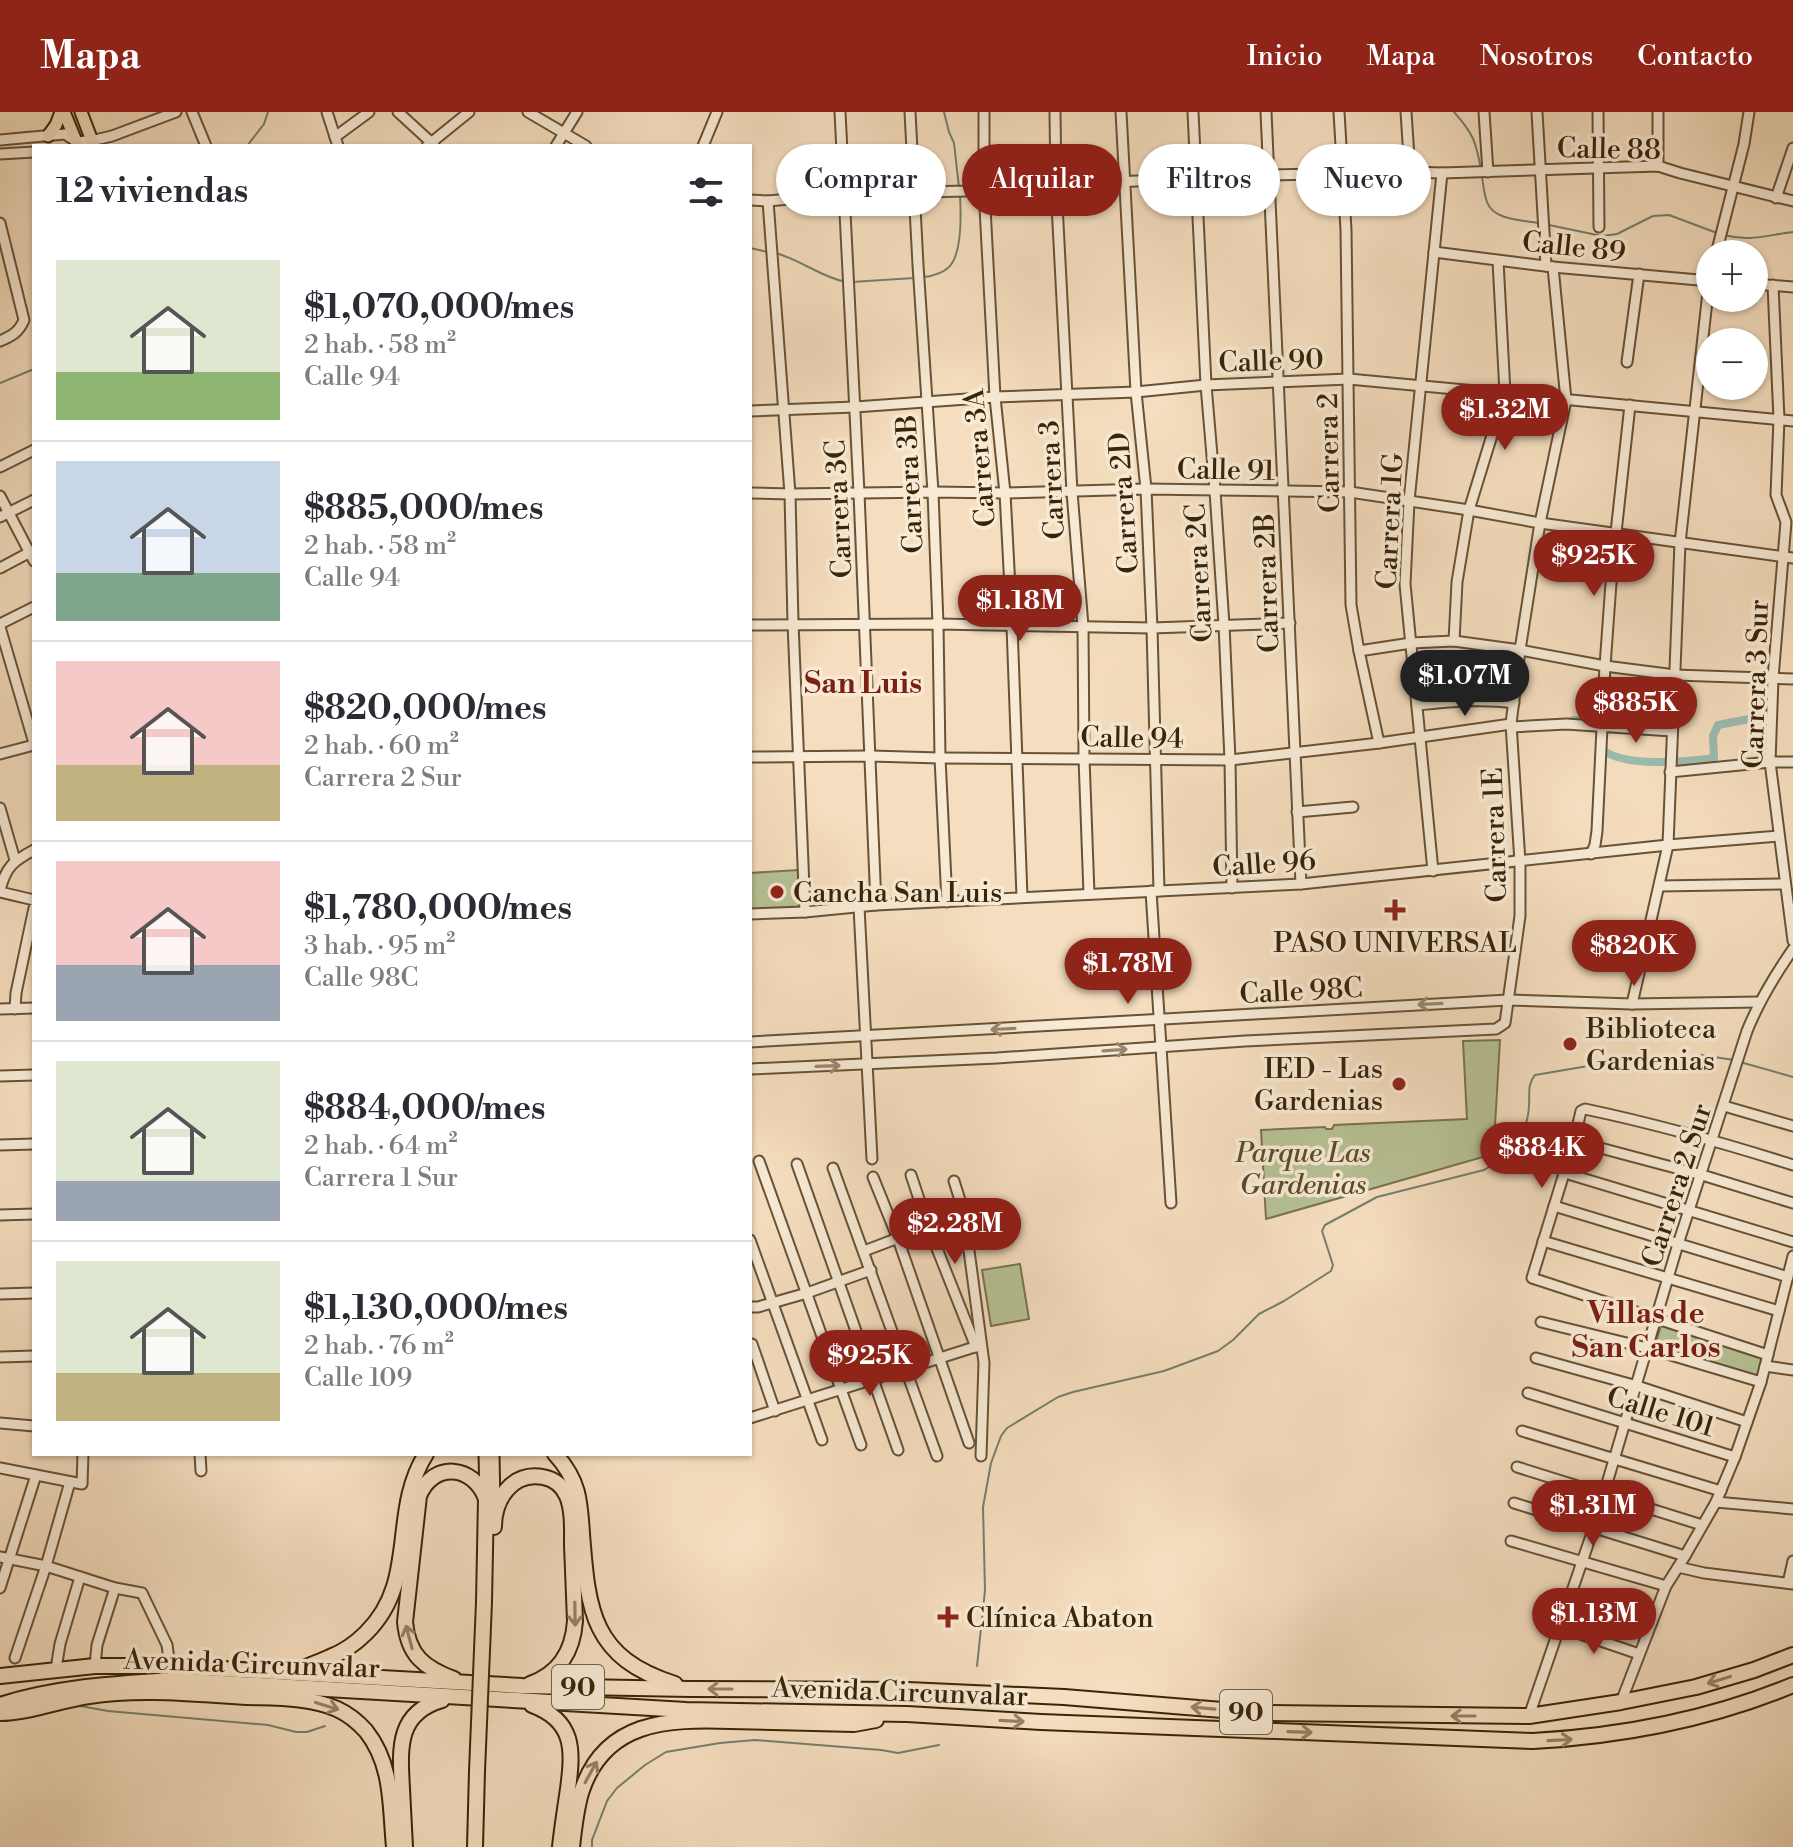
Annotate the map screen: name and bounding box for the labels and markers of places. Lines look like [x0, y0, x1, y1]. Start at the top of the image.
pin: $1.32M [1440, 384, 1570, 452]
pin: $925K [1538, 530, 1650, 598]
pin: $1.18M [955, 575, 1085, 643]
pin: $1.07M [1400, 650, 1530, 718]
pin: $885K [1580, 677, 1692, 745]
place label: Cancha San Luis [793, 876, 1002, 911]
marker: Cancha San Luis [768, 883, 786, 901]
marker: PASO UNIVERSAL [1384, 899, 1406, 921]
pin: $820K [1578, 920, 1690, 988]
place label: PASO UNIVERSAL [1273, 926, 1517, 961]
pin: $1.78M [1063, 938, 1193, 1006]
place label: Biblioteca Gardenias [1585, 1012, 1717, 1079]
marker: Biblioteca Gardenias [1561, 1035, 1579, 1053]
place label: IED - Las Gardenias [1254, 1052, 1383, 1119]
marker: IED - Las Gardenias [1390, 1075, 1408, 1093]
pin: $884K [1486, 1122, 1598, 1190]
pin: $2.28M [890, 1198, 1020, 1266]
pin: $925K [814, 1330, 926, 1398]
pin: $1.31M [1528, 1480, 1658, 1548]
pin: $1.13M [1529, 1588, 1659, 1656]
place label: Clínica Abaton [966, 1601, 1154, 1636]
marker: Clínica Abaton [937, 1606, 959, 1628]

